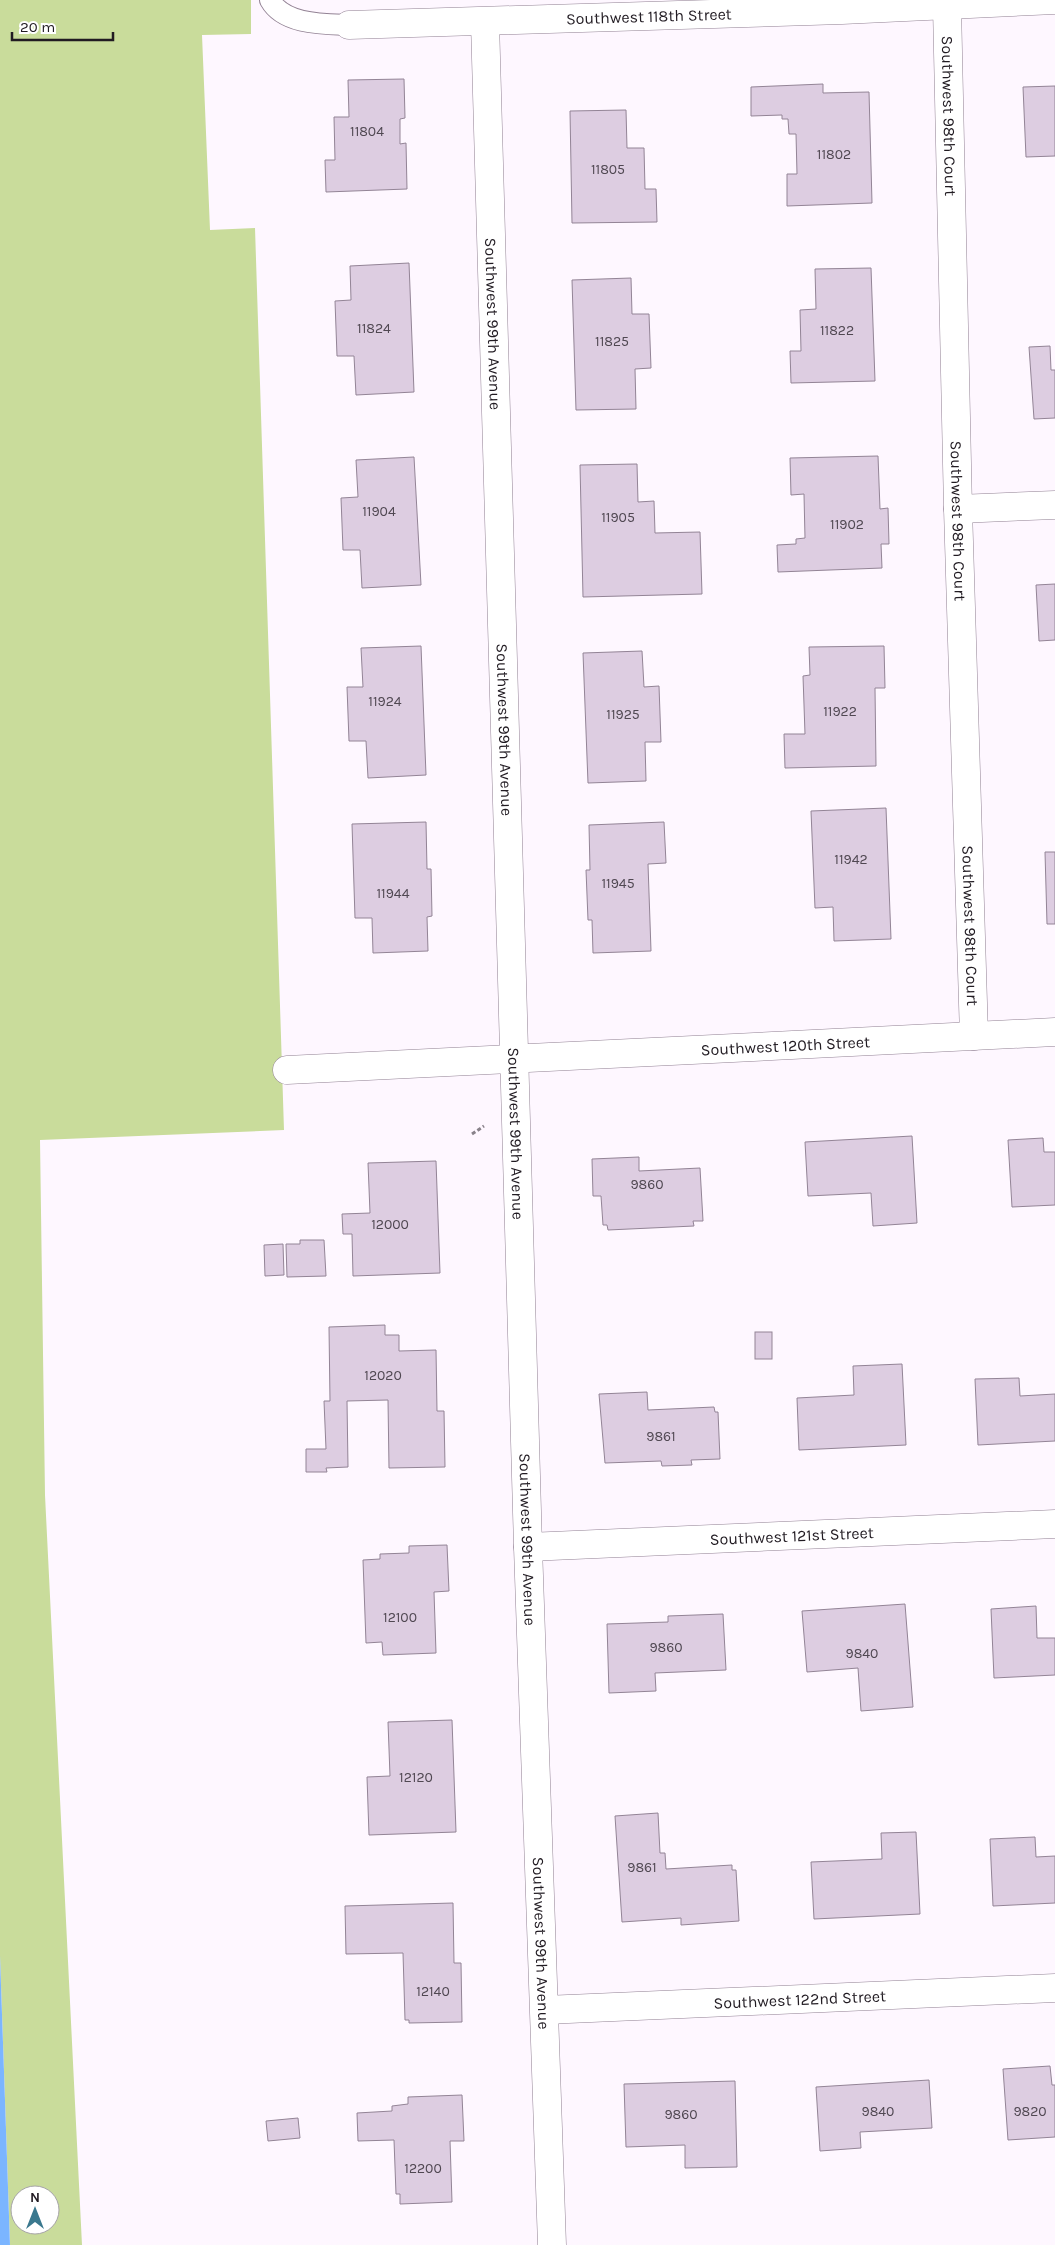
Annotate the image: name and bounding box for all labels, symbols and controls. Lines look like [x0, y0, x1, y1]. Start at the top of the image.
street label: Southwest 118th Street [566, 4, 732, 28]
scale bar [12, 10, 114, 42]
text: 20 m [20, 18, 55, 36]
street label: Southwest 98th Court [938, 35, 960, 196]
house number: 11804 [350, 123, 384, 140]
house number: 11802 [817, 146, 851, 163]
house number: 11805 [591, 161, 625, 178]
street label: Southwest 99th Avenue [481, 237, 505, 410]
house number: 11824 [357, 320, 391, 337]
house number: 11822 [820, 322, 854, 339]
house number: 11825 [595, 333, 629, 350]
street label: Southwest 98th Court [947, 440, 970, 601]
house number: 11904 [362, 503, 396, 520]
house number: 11905 [601, 509, 635, 526]
house number: 11902 [830, 516, 864, 533]
street label: Southwest 99th Avenue [493, 643, 516, 816]
house number: 11924 [368, 693, 402, 710]
house number: 11922 [823, 703, 857, 720]
house number: 11925 [606, 706, 640, 723]
street label: Southwest 98th Court [958, 845, 982, 1006]
house number: 11942 [834, 851, 868, 868]
house number: 11945 [601, 875, 635, 892]
house number: 11944 [376, 885, 410, 902]
street label: Southwest 120th Street [700, 1032, 870, 1060]
street label: Southwest 99th Avenue [504, 1047, 528, 1220]
house number: 9860 [630, 1176, 664, 1193]
house number: 12000 [371, 1216, 409, 1233]
house number: 12020 [364, 1367, 402, 1384]
house number: 9861 [646, 1428, 676, 1445]
street label: Southwest 99th Avenue [515, 1453, 540, 1626]
street label: Southwest 121st Street [709, 1523, 874, 1549]
house number: 12100 [383, 1609, 417, 1626]
house number: 9860 [649, 1639, 683, 1656]
house number: 9840 [846, 1645, 878, 1662]
house number: 12120 [399, 1769, 433, 1786]
street label: Southwest 99th Avenue [529, 1857, 554, 2030]
house number: 9861 [627, 1859, 657, 1876]
house number: 12140 [416, 1983, 450, 2000]
street label: Southwest 122nd Street [713, 1986, 886, 2013]
house number: 9840 [862, 2103, 894, 2120]
house number: 9820 [1013, 2103, 1047, 2120]
house number: 9860 [664, 2106, 698, 2123]
house number: 12200 [404, 2160, 442, 2177]
north arrow [10, 2185, 60, 2235]
text: N [30, 2189, 40, 2206]

